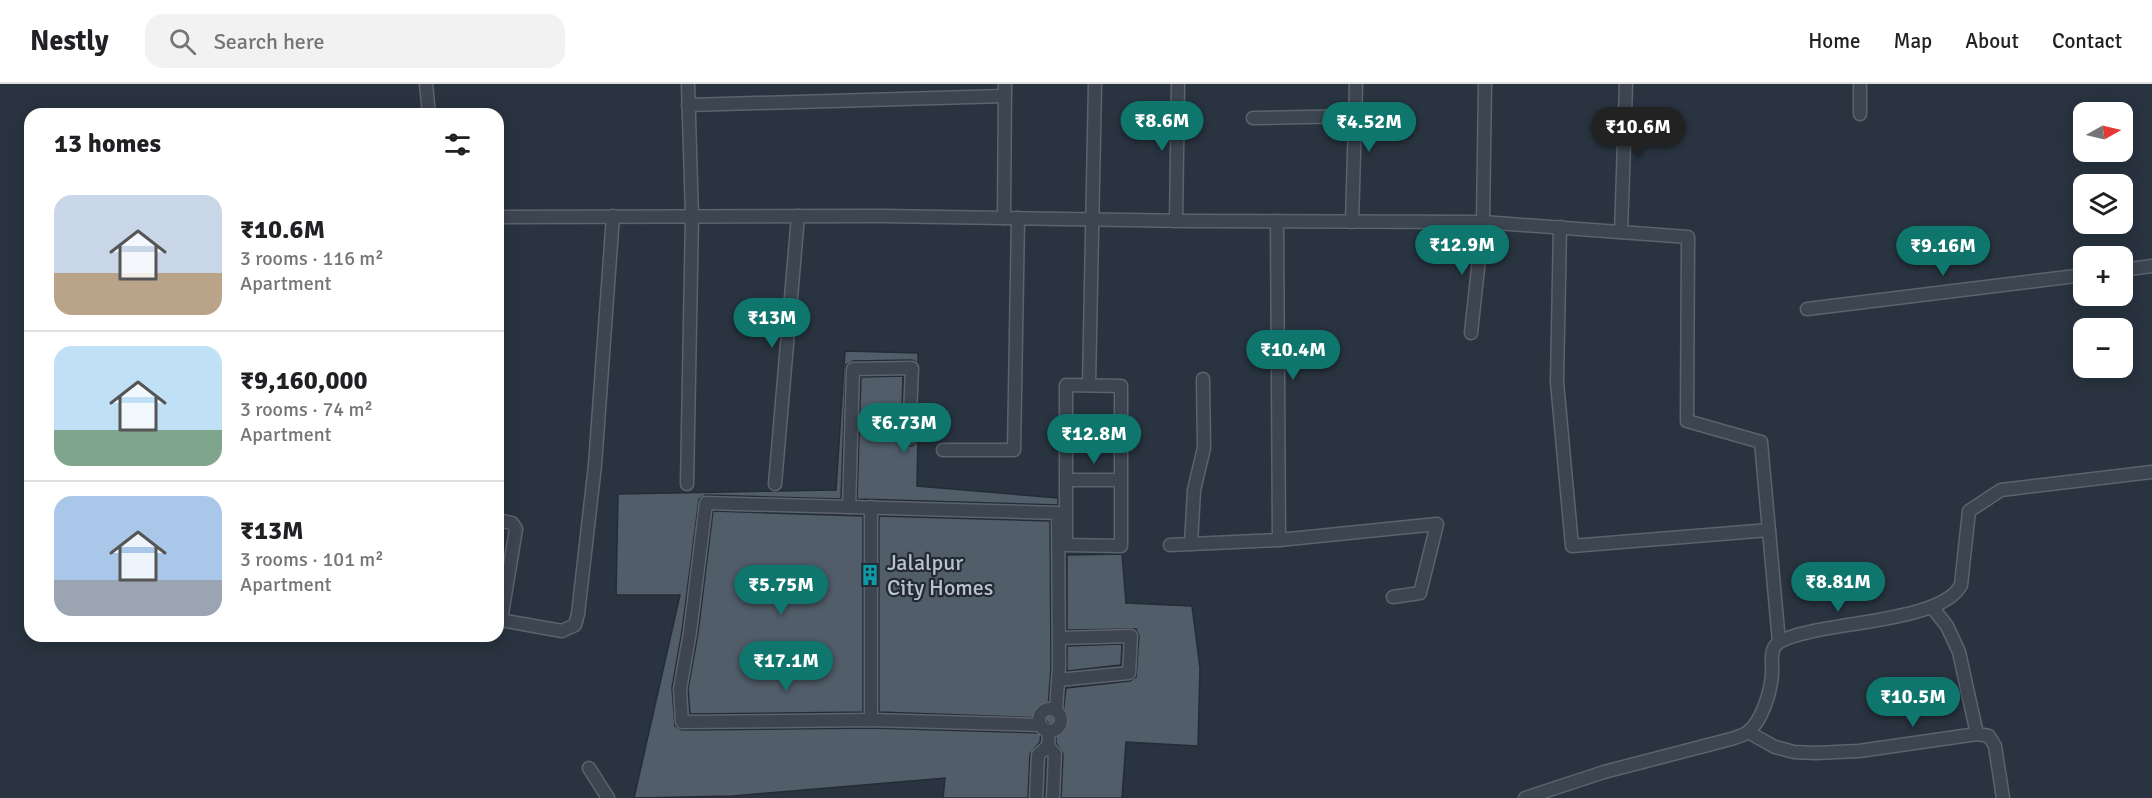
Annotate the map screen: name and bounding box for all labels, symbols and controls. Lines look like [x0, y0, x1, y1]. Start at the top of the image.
search box [145, 14, 565, 68]
text: Nestly [30, 24, 109, 58]
icon: search [166, 25, 199, 58]
text: Search here [214, 28, 325, 55]
text: Home [1808, 28, 1861, 54]
text: Map [1894, 28, 1932, 54]
text: About [1965, 28, 2019, 54]
text: Contact [2052, 28, 2122, 54]
pin: ₹8.6M [1120, 101, 1204, 152]
pin: ₹4.52M [1320, 102, 1418, 153]
north arrow [2073, 102, 2133, 162]
map controls [2073, 102, 2133, 378]
pin: ₹10.6M [1589, 107, 1687, 158]
text: ₹8.6M [1135, 108, 1189, 133]
text: ₹4.52M [1336, 109, 1402, 134]
text: ₹10.6M [1605, 114, 1671, 139]
text: 13 homes [54, 128, 161, 160]
icon: filters [441, 128, 474, 161]
button: layers [2073, 174, 2133, 234]
text: ₹10.6M [240, 214, 325, 246]
icon: home [102, 219, 174, 291]
pin: ₹12.9M [1413, 225, 1511, 276]
pin: ₹9.16M [1894, 226, 1992, 277]
text: ₹12.9M [1429, 232, 1495, 257]
text: ₹9.16M [1910, 233, 1976, 258]
text: 3 rooms · 116 m² [240, 246, 384, 271]
button: + [2073, 246, 2133, 306]
text: Apartment [240, 271, 332, 296]
pin: ₹13M [736, 298, 808, 349]
text: ₹13M [747, 305, 797, 330]
button: − [2073, 318, 2133, 378]
pin: ₹10.4M [1244, 330, 1342, 381]
text: ₹10.4M [1260, 337, 1326, 362]
text: ₹9,160,000 [240, 365, 368, 397]
icon: home [102, 370, 174, 442]
text: 3 rooms · 74 m² [240, 397, 373, 422]
pin: ₹6.73M [855, 403, 953, 454]
text: ₹6.73M [871, 410, 937, 435]
pin: ₹12.8M [1045, 414, 1143, 465]
text: ₹12.8M [1061, 421, 1127, 446]
text: Apartment [240, 422, 332, 447]
text: ₹13M [240, 515, 304, 547]
icon: home [102, 520, 174, 592]
text: 3 rooms · 101 m² [240, 547, 384, 572]
place label: Jalalpur City Homes [887, 549, 994, 601]
pin: ₹8.81M [1789, 562, 1887, 613]
building icon: Jalalpur City Homes [858, 563, 882, 587]
pin: ₹5.75M [732, 565, 830, 616]
text: ₹8.81M [1805, 569, 1871, 594]
text: Apartment [240, 572, 332, 597]
text: ₹5.75M [748, 572, 814, 597]
pin: ₹17.1M [737, 641, 835, 692]
text: ₹17.1M [753, 648, 819, 673]
pin: ₹10.5M [1864, 677, 1962, 728]
text: ₹10.5M [1880, 684, 1946, 709]

